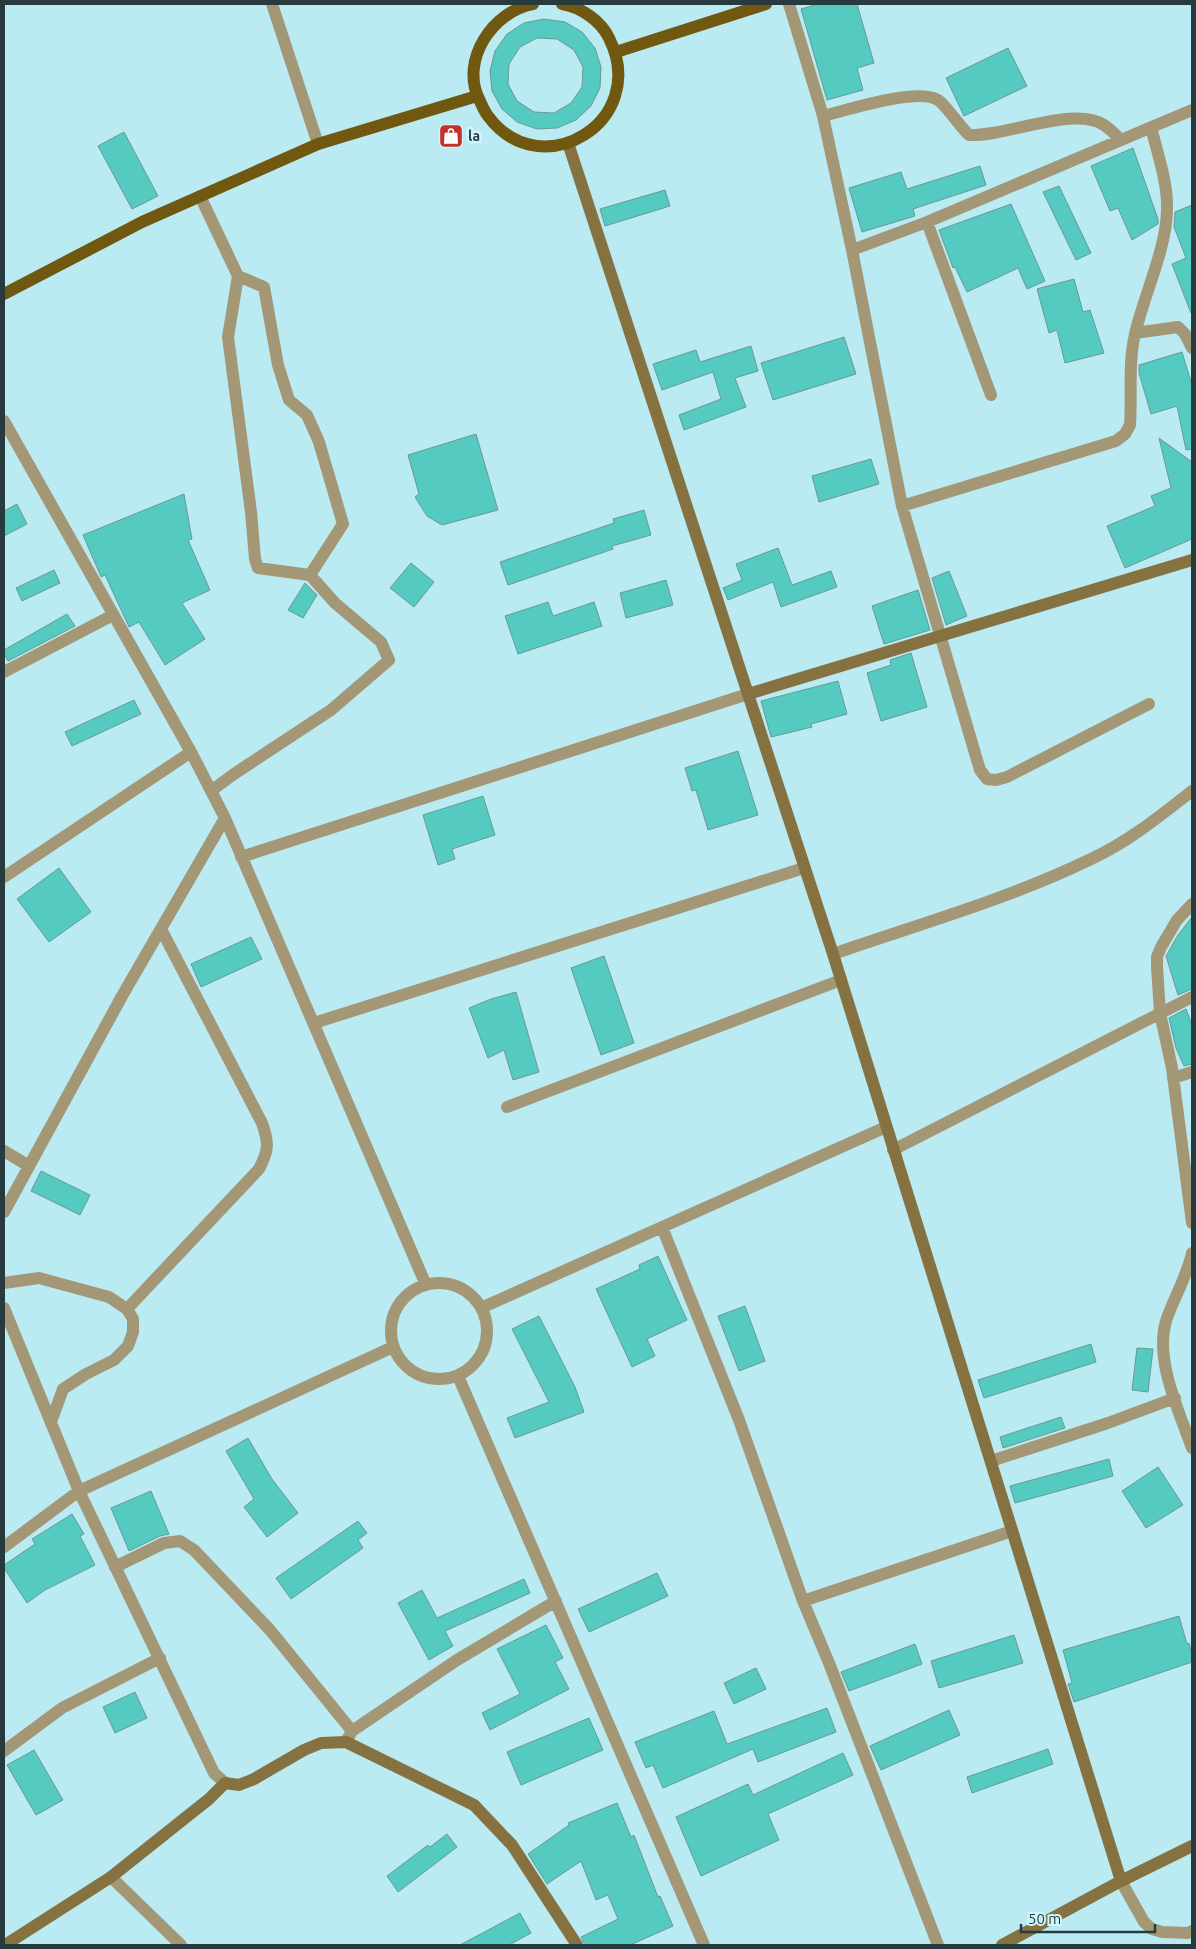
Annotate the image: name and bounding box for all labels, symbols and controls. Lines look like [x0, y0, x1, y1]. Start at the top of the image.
shop icon: la [438, 123, 464, 149]
place label: la [468, 128, 480, 144]
scale bar [1021, 1902, 1155, 1934]
text: 50 m [1028, 1910, 1061, 1927]

